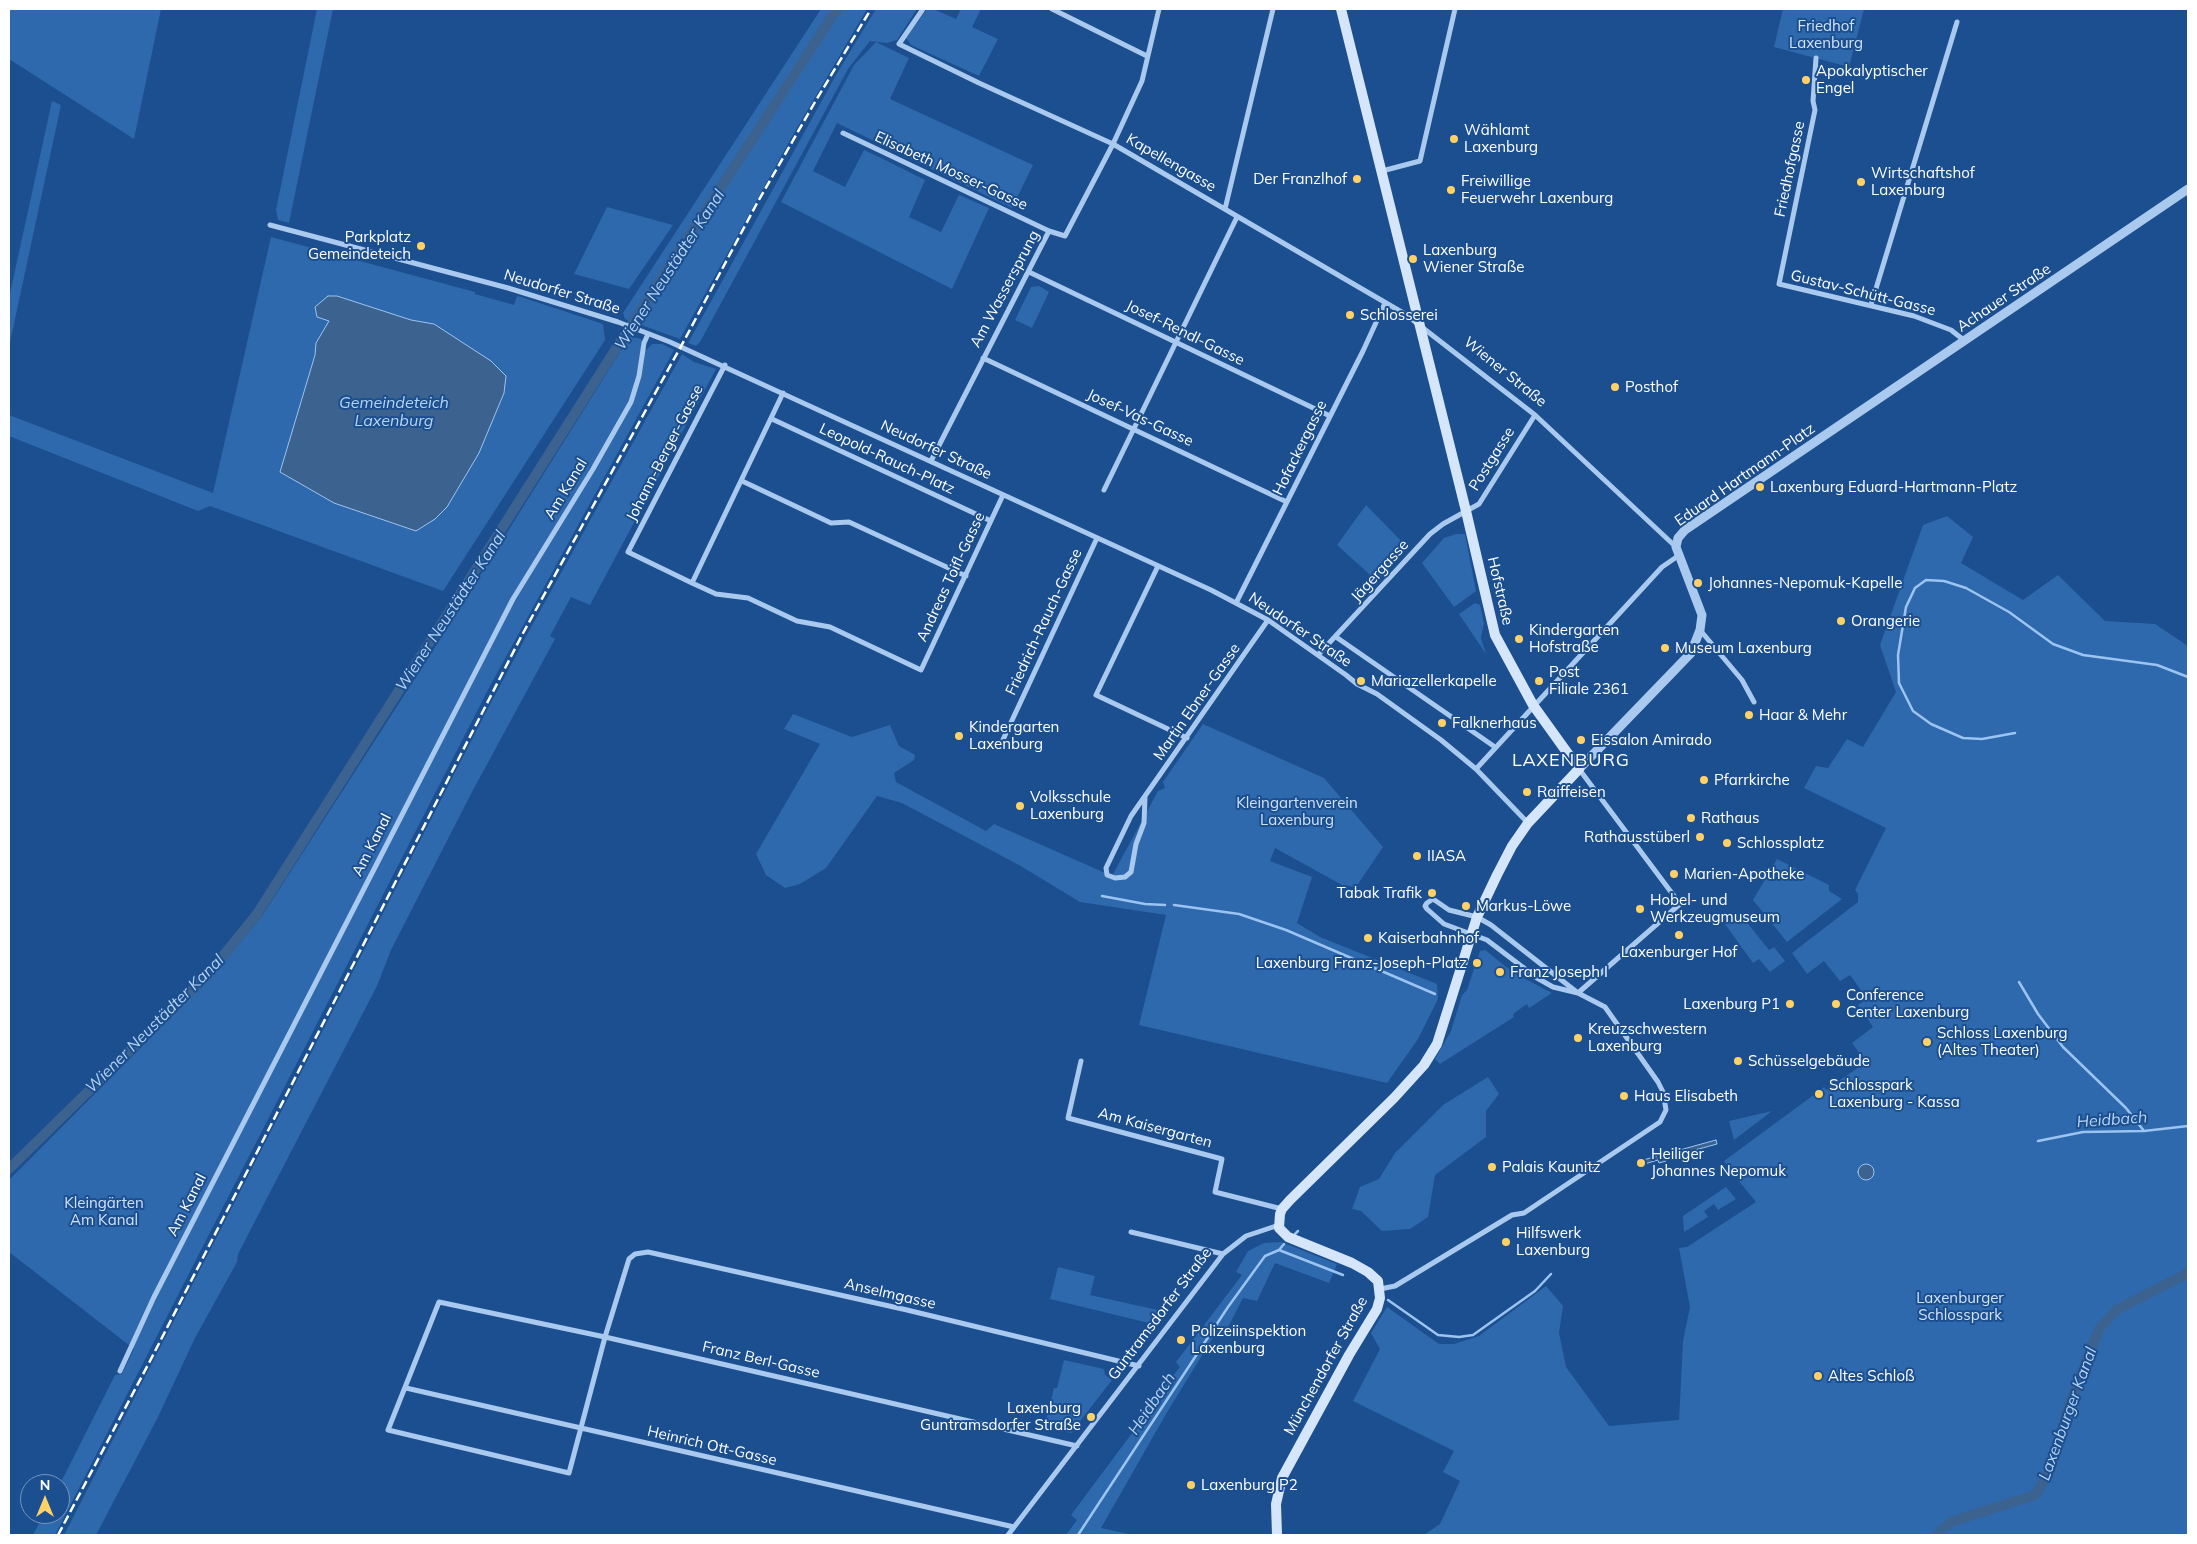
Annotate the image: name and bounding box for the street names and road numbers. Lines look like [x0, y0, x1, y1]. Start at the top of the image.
street label: Friedhofgasse [1771, 119, 1809, 219]
street label: Elisabeth Mosser-Gasse [872, 128, 1030, 214]
street label: Kapellengasse [1123, 130, 1219, 196]
street label: Am Wassersprung [967, 228, 1043, 350]
street label: Achauer Straße [1954, 260, 2054, 336]
street label: Neudorfer Straße [502, 266, 622, 318]
street label: Gustav-Schütt-Gasse [1789, 266, 1937, 320]
street label: Josef-Rendl-Gasse [1123, 297, 1247, 369]
street label: Wiener Straße [1460, 333, 1550, 411]
street label: Johann-Berger-Gasse [623, 382, 707, 524]
street label: Josef-Vas-Gasse [1084, 385, 1196, 451]
street label: Hofackergasse [1269, 398, 1331, 498]
street label: Neudorfer Straße [878, 416, 994, 484]
street label: Leopold-Rauch-Platz [816, 420, 958, 498]
street label: Eduard Hartmann-Platz [1672, 420, 1818, 530]
street label: Postgasse [1465, 424, 1519, 494]
street label: Am Kanal [541, 455, 591, 523]
street label: Andreas Toifl-Gasse [913, 509, 989, 645]
street label: Jägergasse [1347, 536, 1413, 606]
street label: Friedrich-Rauch-Gasse [1002, 546, 1086, 698]
street label: Hofstraße [1483, 555, 1517, 627]
street label: Neudorfer Straße [1245, 589, 1355, 671]
street label: Martin Ebner-Gasse [1150, 640, 1244, 764]
street label: Am Kanal [349, 811, 395, 879]
street label: Am Kaisergarten [1096, 1104, 1214, 1152]
street label: Am Kanal [164, 1171, 210, 1239]
street label: Guntramsdorfer Straße [1104, 1244, 1216, 1384]
street label: Anselmgasse [843, 1275, 937, 1313]
street label: Münchendorfer Straße [1280, 1293, 1372, 1439]
street label: Franz Berl-Gasse [701, 1338, 821, 1382]
street label: Heinrich Ott-Gasse [646, 1422, 778, 1470]

